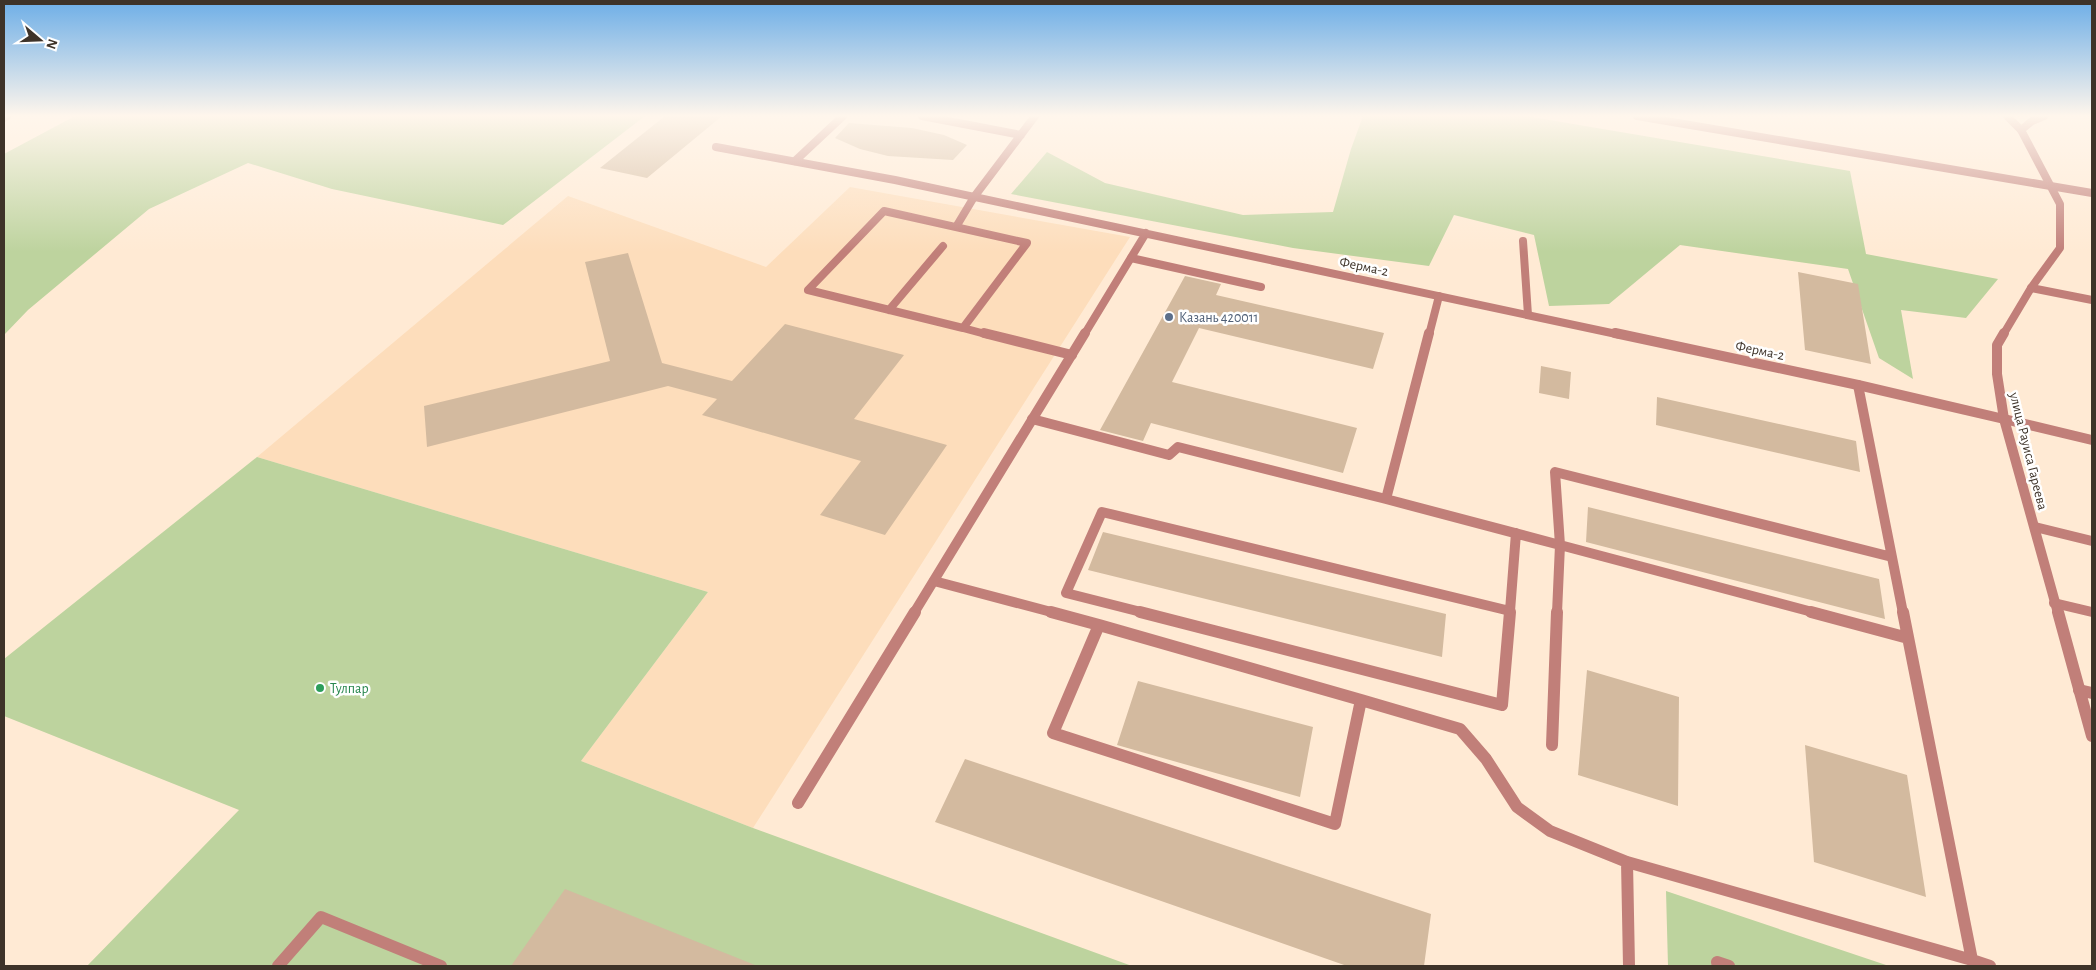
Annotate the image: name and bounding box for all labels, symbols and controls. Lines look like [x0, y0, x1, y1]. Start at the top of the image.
north arrow [15, 15, 65, 65]
text: N [43, 37, 60, 51]
street label: Ферма-2 [1338, 255, 1389, 279]
marker: Казань 420011 [1163, 311, 1175, 323]
place label: Казань 420011 [1179, 311, 1258, 325]
street label: Ферма-2 [1734, 339, 1785, 363]
street label: улица Рауиса Гареева [2006, 390, 2050, 512]
marker: Тулпар [314, 682, 326, 694]
place label: Тулпар [330, 682, 369, 696]

